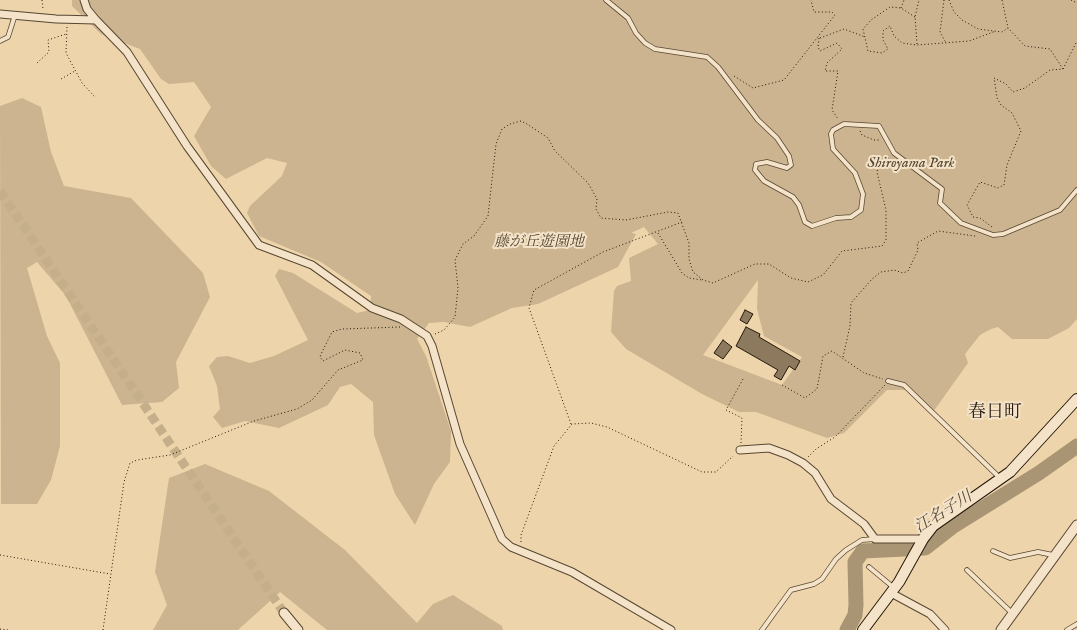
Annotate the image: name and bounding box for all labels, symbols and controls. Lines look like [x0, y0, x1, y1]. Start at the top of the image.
park label: Shiroyama Park [867, 155, 955, 173]
park label: 藤が丘遊園地 [494, 234, 584, 252]
district label: 春日町 [968, 402, 1022, 424]
water label: 江名子川 [912, 488, 976, 538]

